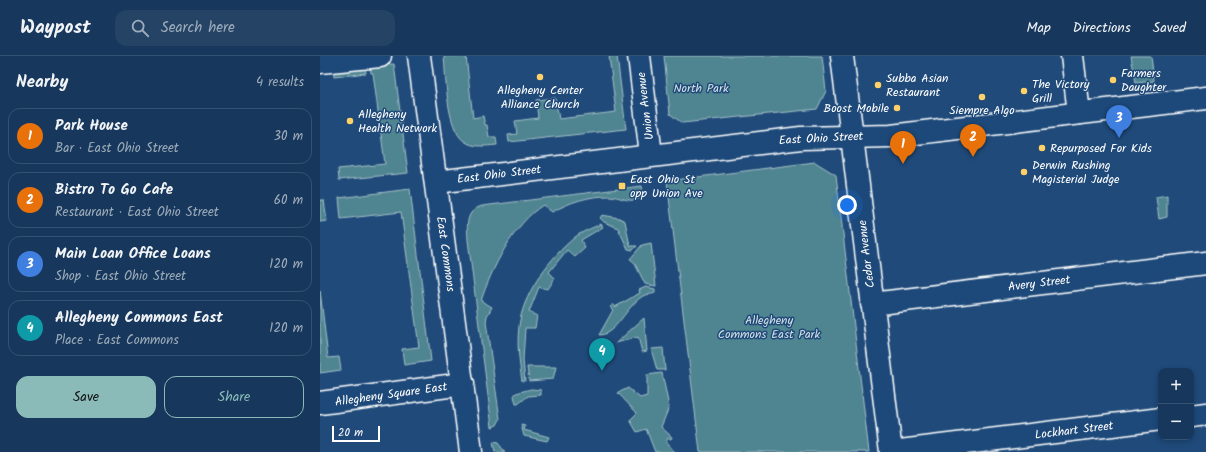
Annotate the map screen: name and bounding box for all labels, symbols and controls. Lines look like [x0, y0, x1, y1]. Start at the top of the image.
search box [115, 10, 395, 46]
text: Waypost [20, 13, 91, 43]
text: Search here [161, 16, 235, 40]
icon: search [129, 17, 151, 39]
text: Map [1026, 17, 1051, 39]
text: Directions [1073, 17, 1131, 39]
text: Saved [1153, 17, 1186, 39]
place label: Farmers Daughter [1121, 64, 1167, 97]
text: Nearby [16, 69, 68, 96]
place label: Subba Asian Restaurant [886, 69, 948, 102]
street label: Union Avenue [632, 70, 659, 141]
text: 4 results [256, 72, 304, 93]
marker: Allegheny Center Alliance Church [535, 72, 545, 82]
place label: The Victory Grill [1032, 75, 1090, 108]
marker: Farmers Daughter [1108, 75, 1118, 85]
park label: North Park [673, 79, 729, 98]
marker: Subba Asian Restaurant [873, 80, 883, 90]
place label: Allegheny Center Alliance Church [497, 81, 584, 114]
marker: The Victory Grill [1019, 86, 1029, 96]
marker: Siempre Algo [977, 92, 987, 102]
place label: Boost Mobile [824, 99, 890, 118]
place label: Siempre Algo [949, 101, 1015, 120]
marker: Boost Mobile [892, 103, 902, 113]
place label: Allegheny Health Network [358, 105, 438, 138]
pin: 3 [1106, 105, 1132, 138]
text: Park House [55, 114, 128, 138]
marker: Allegheny Health Network [345, 116, 355, 126]
pin: 2 [960, 124, 986, 157]
text: 1 [28, 126, 32, 147]
text: 30 m [274, 126, 303, 147]
street label: East Ohio Street [778, 127, 864, 150]
pin: 1 [890, 131, 916, 164]
text: Bar · East Ohio Street [55, 138, 179, 159]
place label: Repurposed For Kids [1050, 139, 1152, 158]
marker: Repurposed For Kids [1037, 143, 1047, 153]
place label: Derwin Rushing Magisterial Judge [1032, 156, 1120, 189]
street label: East Ohio Street [456, 160, 543, 189]
marker: Derwin Rushing Magisterial Judge [1019, 167, 1029, 177]
place label: East Ohio St opp Union Ave [630, 170, 703, 203]
text: Bistro To Go Cafe [55, 178, 173, 202]
marker: East Ohio St opp Union Ave [617, 181, 627, 191]
text: 2 [26, 190, 34, 211]
text: 60 m [274, 190, 303, 211]
your location [837, 195, 857, 215]
text: Restaurant · East Ohio Street [55, 202, 219, 223]
street label: East Commons [431, 215, 460, 293]
street label: Cedar Avenue [853, 218, 880, 289]
text: Main Loan Office Loans [55, 242, 211, 266]
text: 3 [26, 254, 34, 275]
text: 120 m [269, 254, 303, 275]
text: Shop · East Ohio Street [55, 266, 186, 287]
street label: Avery Street [1007, 270, 1072, 297]
text: Allegheny Commons East [55, 306, 223, 330]
park label: Allegheny Commons East Park [718, 311, 821, 344]
text: 4 [26, 318, 34, 339]
text: 120 m [269, 318, 303, 339]
text: Place · East Commons [55, 330, 179, 351]
pin: 4 [589, 338, 615, 371]
map controls [1158, 368, 1194, 440]
button: + [1158, 368, 1194, 404]
button: Save [16, 376, 156, 418]
button: Share [164, 376, 304, 418]
street label: Allegheny Square East [334, 377, 449, 412]
button: − [1158, 404, 1194, 440]
street label: Lockhart Street [1034, 416, 1115, 445]
scale bar [332, 424, 380, 443]
text: 20 m [338, 424, 363, 442]

